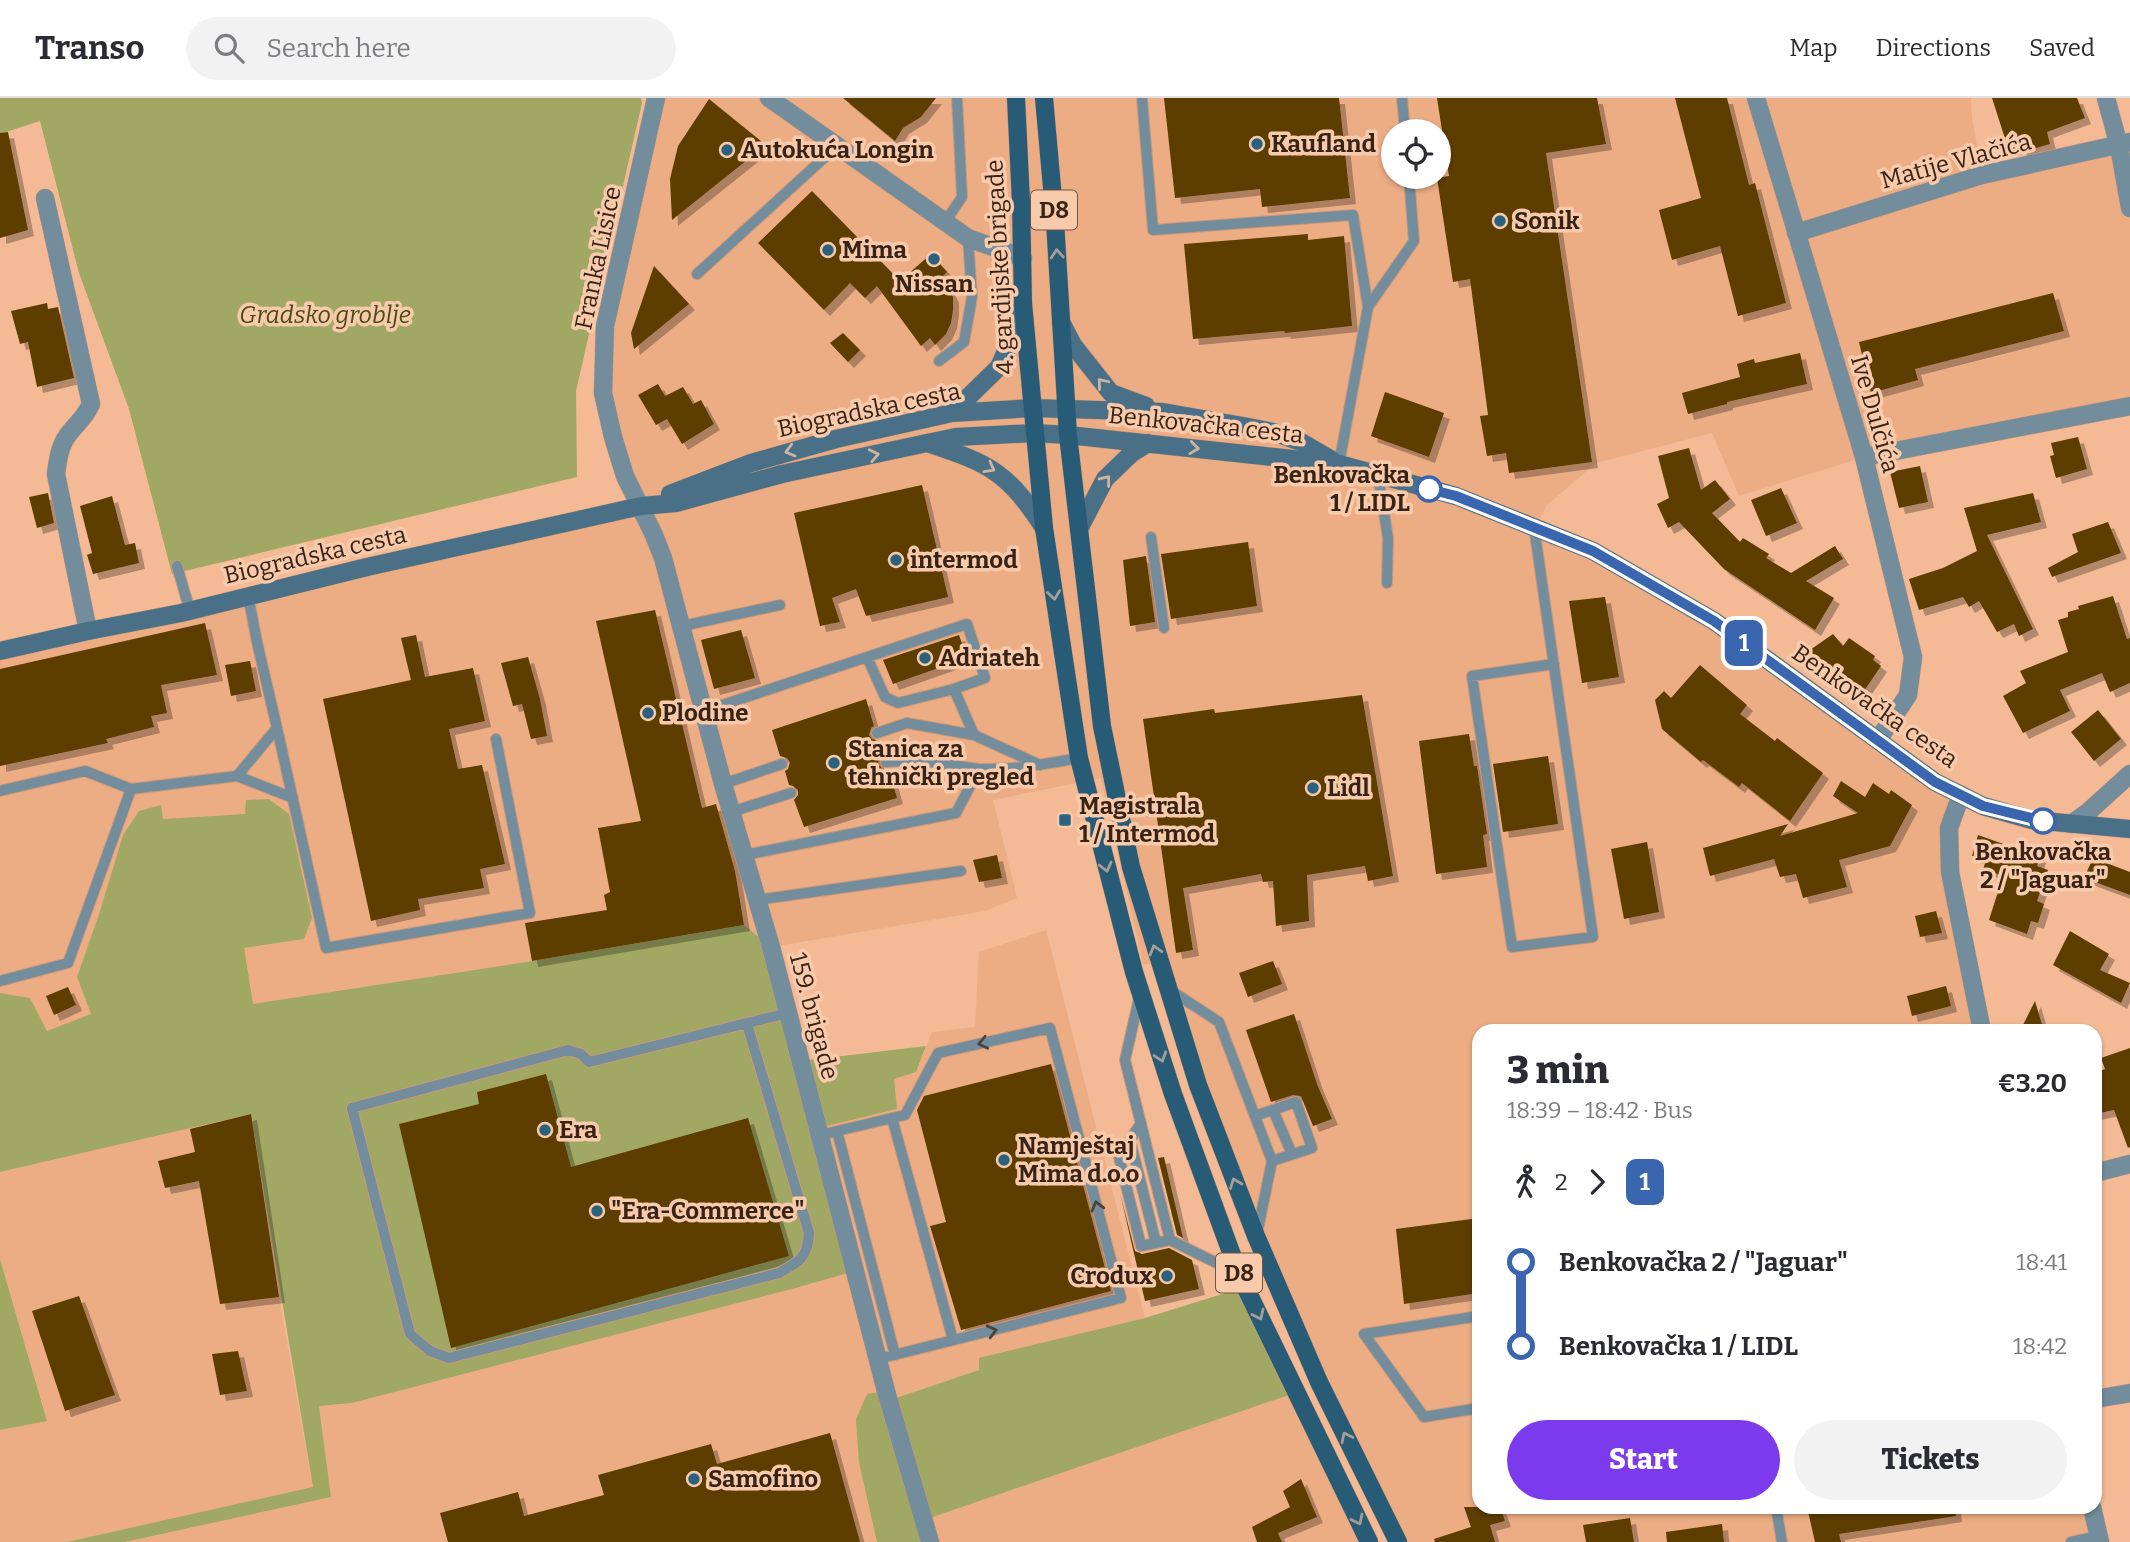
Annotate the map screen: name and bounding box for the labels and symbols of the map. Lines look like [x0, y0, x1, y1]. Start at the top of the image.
street label: Matije Vlačića [1878, 127, 2034, 195]
place label: Kaufland [1271, 130, 1376, 158]
place label: Autokuća Longin [741, 136, 934, 164]
marker: Kaufland [1249, 136, 1265, 152]
marker: Autokuća Longin [719, 142, 735, 158]
street label: 4. gardijske brigade [980, 159, 1020, 375]
street label: Franka Lisice [569, 184, 627, 332]
road number: D8 [1031, 190, 1077, 230]
place label: Sonik [1514, 207, 1580, 235]
marker: Sonik [1492, 213, 1508, 229]
place label: Mima [842, 236, 907, 264]
marker: Mima [820, 242, 836, 258]
one-way arrow [1050, 248, 1065, 259]
marker: Nissan [926, 251, 942, 267]
place label: Nissan [895, 270, 974, 298]
park label: Gradsko groblje [239, 301, 411, 329]
street label: Ive Dulčića [1845, 352, 1905, 476]
street label: Biogradska cesta [775, 377, 963, 443]
one-way arrow [1098, 378, 1111, 391]
street label: Benkovačka cesta [1107, 401, 1305, 449]
one-way arrow [1188, 441, 1199, 456]
one-way arrow [785, 443, 797, 457]
one-way arrow [868, 448, 880, 463]
one-way arrow [983, 460, 995, 473]
place label: Benkovačka 1 / LIDL [1273, 461, 1411, 517]
one-way arrow [1098, 475, 1110, 488]
marker: Benkovačka 1 / LIDL [1416, 476, 1442, 502]
street label: Biogradska cesta [221, 520, 409, 590]
place label: intermod [910, 546, 1018, 574]
marker: intermod [888, 552, 904, 568]
one-way arrow [1046, 589, 1061, 601]
line badge: 1 [1721, 620, 1767, 666]
street label: Benkovačka cesta [1787, 638, 1963, 774]
place label: Adriateh [939, 644, 1040, 672]
marker: Adriateh [917, 650, 933, 666]
place label: Plodine [662, 699, 749, 727]
marker: Plodine [640, 705, 656, 721]
place label: Stanica za tehnički pregled [848, 735, 1035, 791]
marker: Stanica za tehnički pregled [826, 755, 842, 771]
place label: Lidl [1327, 774, 1370, 802]
marker: Lidl [1305, 780, 1321, 796]
place label: Magistrala 1 / Intermod [1079, 792, 1215, 848]
marker: Benkovačka 2 / "Jaguar" [2030, 808, 2056, 834]
marker: Magistrala 1 / Intermod [1057, 812, 1073, 828]
place label: Benkovačka 2 / "Jaguar" [1975, 838, 2112, 894]
one-way arrow [1098, 860, 1112, 872]
one-way arrow [1148, 944, 1163, 956]
street label: 159. brigade [784, 950, 844, 1082]
one-way arrow [977, 1035, 989, 1049]
one-way arrow [1153, 1050, 1167, 1062]
place label: Era [559, 1116, 598, 1144]
marker: Era [537, 1122, 553, 1138]
place label: Namještaj Mima d.o.o [1018, 1132, 1140, 1188]
marker: Namještaj Mima d.o.o [996, 1152, 1012, 1168]
one-way arrow [1230, 1178, 1244, 1190]
place label: "Era-Commerce" [611, 1197, 805, 1225]
one-way arrow [1091, 1201, 1105, 1213]
marker: "Era-Commerce" [589, 1203, 605, 1219]
road number: D8 [1216, 1254, 1262, 1292]
place label: Crodux [1070, 1262, 1153, 1290]
marker: Crodux [1159, 1268, 1175, 1284]
one-way arrow [1250, 1308, 1264, 1320]
one-way arrow [986, 1325, 998, 1339]
one-way arrow [1340, 1432, 1354, 1444]
place label: Samofino [708, 1465, 818, 1493]
marker: Samofino [686, 1471, 702, 1487]
one-way arrow [1349, 1513, 1363, 1525]

